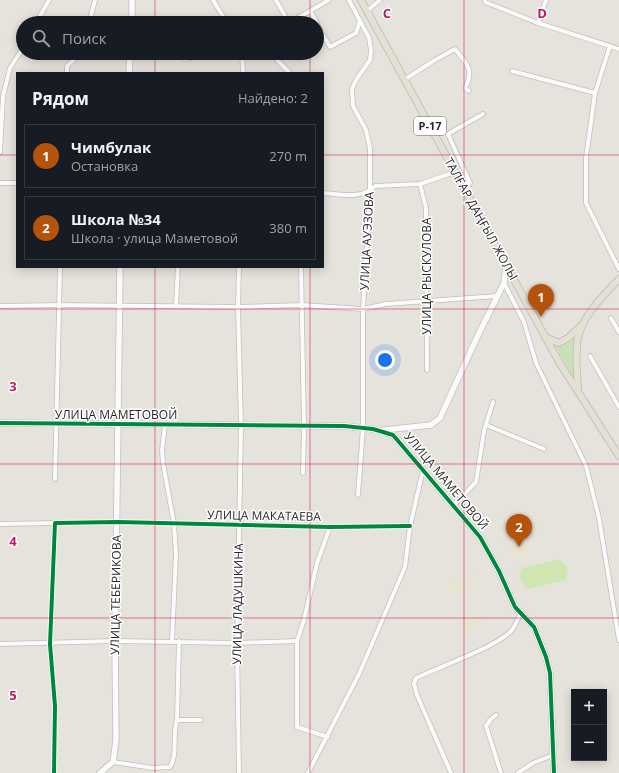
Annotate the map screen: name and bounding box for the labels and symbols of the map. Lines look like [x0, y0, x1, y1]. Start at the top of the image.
text: C [383, 4, 391, 22]
text: D [537, 4, 547, 22]
road number: P-17 [414, 117, 446, 135]
street label: ТАЛҒАР ДАҢҒЫЛ ЖОЛЫ [441, 154, 522, 283]
street label: УЛИЦА АУЭЗОВА [355, 191, 378, 291]
street label: УЛИЦА РЫСКУЛОВА [418, 217, 435, 335]
pin: 1 [528, 284, 554, 317]
your location [375, 350, 395, 370]
text: 3 [9, 377, 17, 395]
street label: УЛИЦА МАМЕТОВОЙ [55, 406, 177, 423]
street label: УЛИЦА МАМЕТОВОЙ [400, 428, 492, 533]
street label: УЛИЦА МАКАТАЕВА [207, 506, 322, 525]
pin: 2 [506, 514, 532, 547]
text: 4 [9, 532, 17, 550]
street label: УЛИЦА ТЕБЕРИКОВА [106, 534, 125, 655]
street label: УЛИЦА ЛАДУШКИНА [228, 543, 247, 665]
text: 5 [9, 686, 17, 704]

